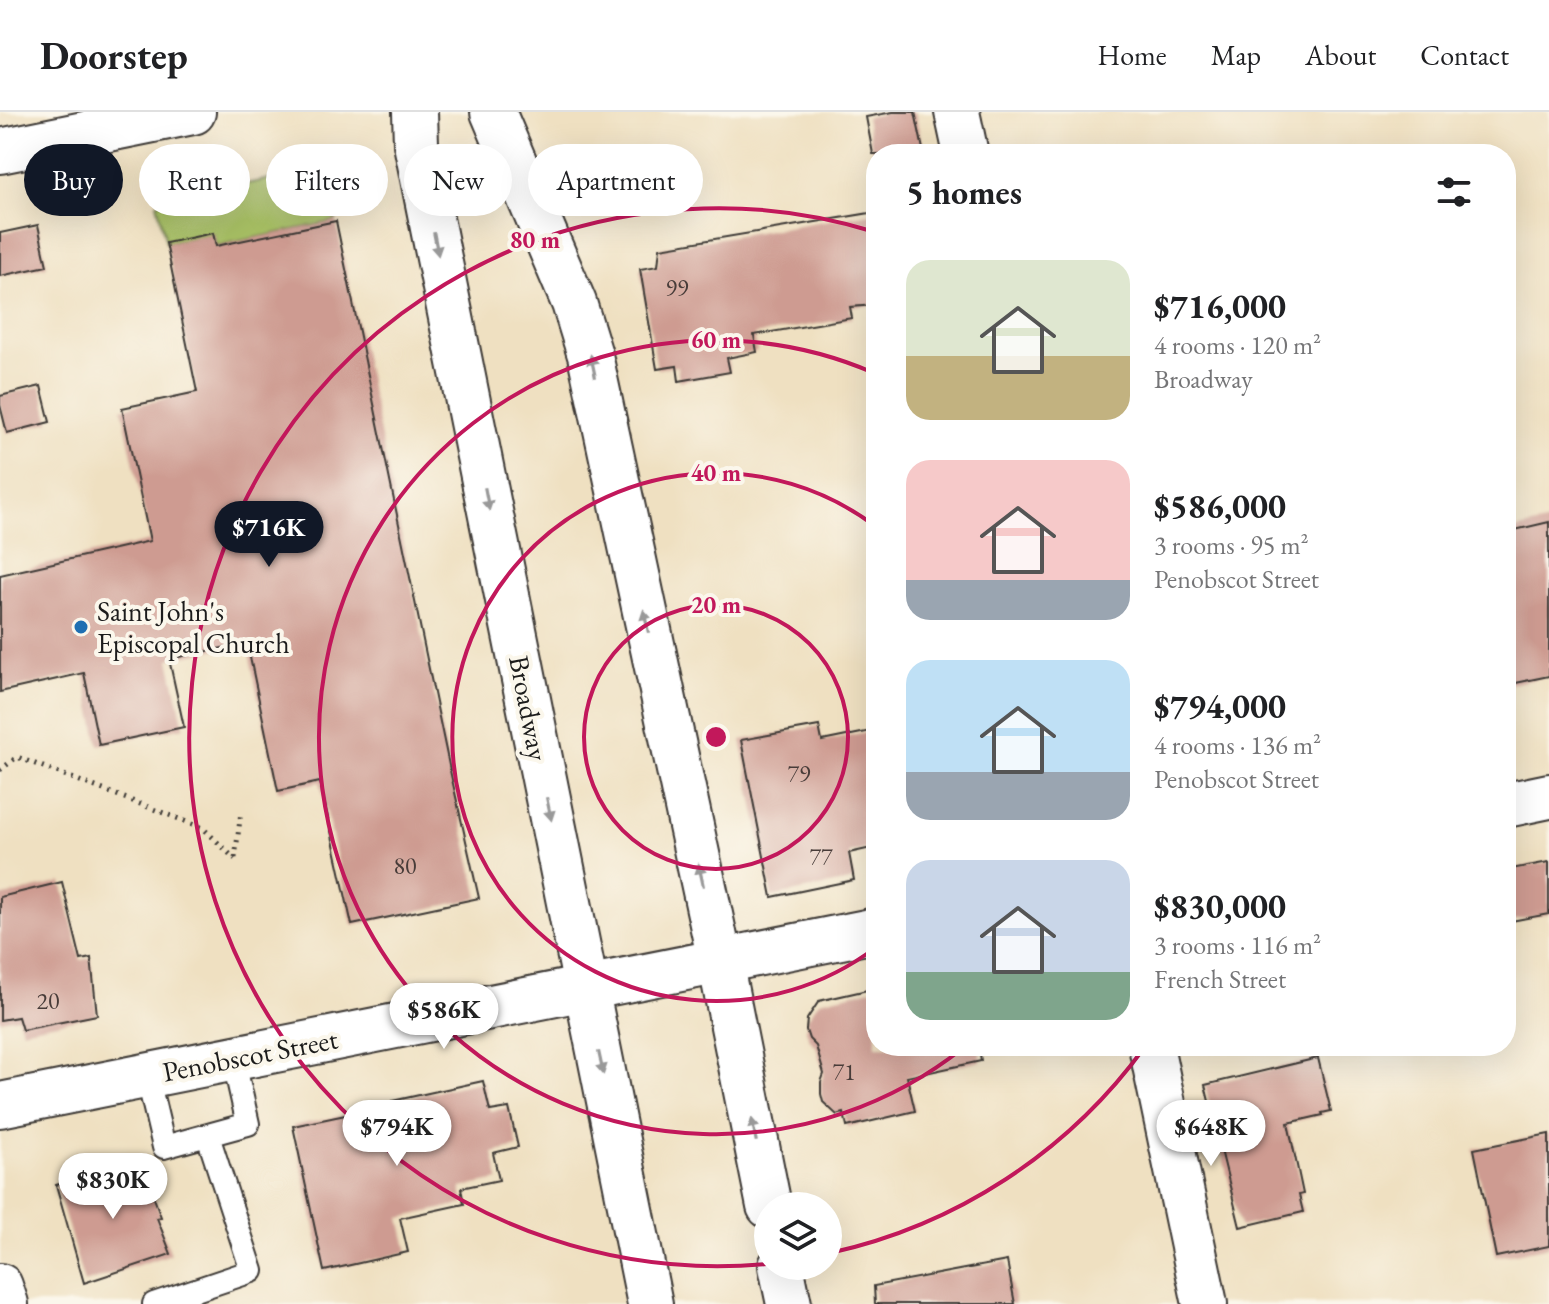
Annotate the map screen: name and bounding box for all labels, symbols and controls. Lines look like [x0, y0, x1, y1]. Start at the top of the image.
text: Doorstep [40, 31, 188, 80]
text: Home [1097, 37, 1167, 73]
text: Map [1211, 37, 1261, 73]
text: About [1305, 37, 1376, 73]
text: Contact [1420, 37, 1509, 73]
chip: Buy [24, 144, 123, 216]
chip: Rent [139, 144, 250, 216]
chip: Filters [266, 144, 388, 216]
chip: New [404, 144, 512, 216]
chip: Apartment [528, 144, 703, 216]
text: 5 homes [906, 170, 1022, 214]
icon: filters [1432, 170, 1476, 214]
text: 80 m [510, 224, 560, 255]
one-way arrow [430, 232, 443, 257]
house number: 99 [665, 272, 689, 303]
text: $716,000 [1154, 284, 1286, 328]
icon: home [970, 292, 1066, 388]
text: 60 m [691, 324, 741, 355]
text: 4 rooms · 120 m² [1154, 328, 1321, 362]
one-way arrow [586, 354, 599, 379]
text: Broadway [1154, 362, 1253, 396]
text: 40 m [691, 457, 741, 488]
text: $586,000 [1154, 484, 1286, 528]
one-way arrow [481, 487, 494, 512]
icon: home [970, 492, 1066, 588]
pin: $716K [213, 501, 325, 569]
text: $716K [232, 510, 306, 544]
text: 3 rooms · 95 m² [1154, 528, 1309, 562]
text: Penobscot Street [1154, 562, 1319, 596]
text: 20 m [691, 589, 741, 620]
place label: Saint John's Episcopal Church [97, 593, 290, 661]
one-way arrow [639, 608, 652, 633]
marker: Saint John's Episcopal Church [72, 618, 90, 636]
street label: Broadway [501, 652, 557, 764]
text: $794,000 [1154, 684, 1286, 728]
icon: home [970, 692, 1066, 788]
centre of rings [702, 723, 730, 751]
text: 4 rooms · 136 m² [1154, 728, 1321, 762]
house number: 79 [787, 758, 811, 789]
text: Penobscot Street [1154, 762, 1319, 796]
one-way arrow [543, 796, 556, 821]
house number: 77 [809, 841, 833, 872]
house number: 80 [393, 850, 417, 881]
one-way arrow [694, 862, 707, 887]
text: $830,000 [1154, 884, 1286, 928]
icon: home [970, 892, 1066, 988]
text: 3 rooms · 116 m² [1154, 928, 1321, 962]
text: French Street [1154, 962, 1286, 996]
pin: $586K [388, 983, 500, 1051]
house number: 20 [36, 985, 60, 1016]
text: $586K [407, 992, 481, 1026]
street label: Penobscot Street [159, 1020, 341, 1090]
one-way arrow [595, 1051, 607, 1076]
house number: 71 [832, 1056, 856, 1087]
pin: $794K [341, 1100, 453, 1168]
pin: $648K [1155, 1100, 1267, 1168]
text: $794K [360, 1109, 434, 1143]
text: $648K [1174, 1109, 1248, 1143]
one-way arrow [747, 1117, 760, 1142]
pin: $830K [57, 1153, 169, 1221]
text: $830K [76, 1162, 150, 1196]
map controls [754, 1192, 842, 1280]
button: layers [754, 1192, 842, 1280]

